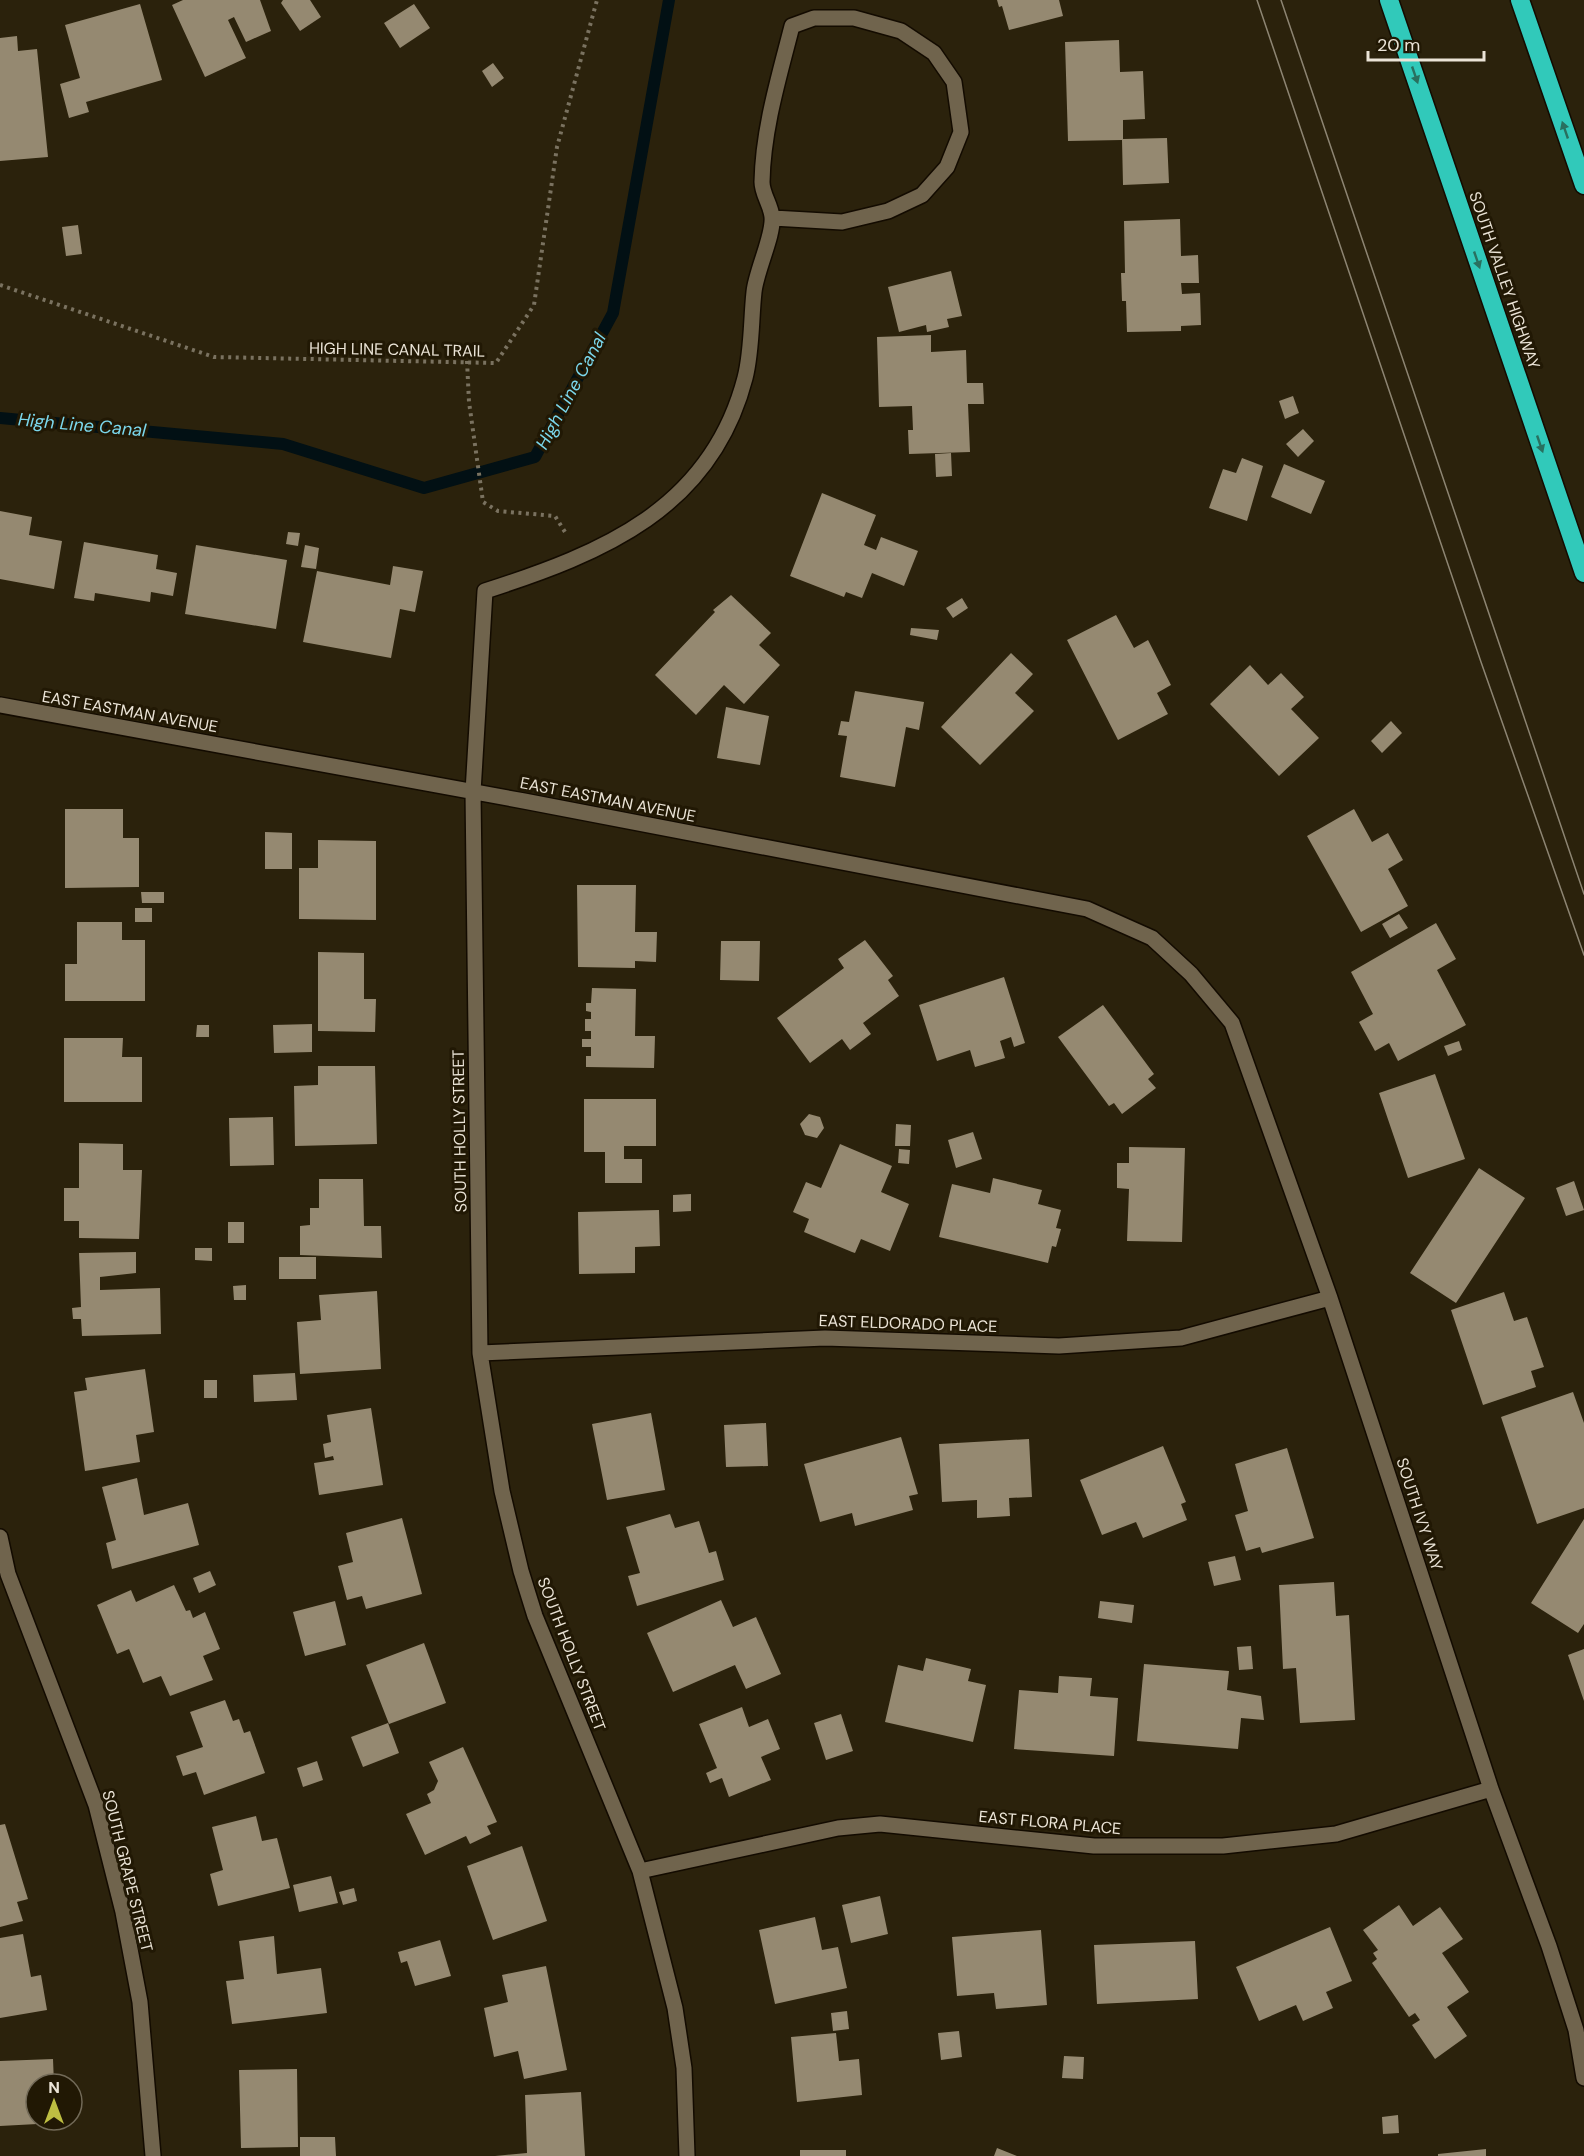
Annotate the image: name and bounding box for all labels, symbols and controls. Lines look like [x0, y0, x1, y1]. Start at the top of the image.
scale bar [1368, 24, 1484, 62]
text: 20 m [1377, 33, 1420, 57]
one-way arrow [1410, 66, 1420, 84]
one-way arrow [1560, 121, 1569, 139]
street label: SOUTH VALLEY HIGHWAY [1464, 189, 1545, 372]
one-way arrow [1473, 251, 1483, 269]
water label: High Line Canal [530, 328, 612, 453]
street label: HIGH LINE CANAL TRAIL [309, 337, 485, 362]
water label: High Line Canal [17, 407, 148, 443]
one-way arrow [1536, 435, 1546, 453]
street label: EAST EASTMAN AVENUE [40, 686, 220, 737]
street label: EAST EASTMAN AVENUE [518, 772, 697, 827]
street label: SOUTH HOLLY STREET [448, 1049, 471, 1213]
street label: EAST ELDORADO PLACE [818, 1310, 998, 1337]
street label: SOUTH IVY WAY [1391, 1455, 1448, 1573]
street label: SOUTH HOLLY STREET [533, 1574, 611, 1734]
street label: SOUTH GRAPE STREET [97, 1788, 158, 1954]
street label: EAST FLORA PLACE [978, 1806, 1122, 1839]
north arrow [24, 2072, 84, 2132]
text: N [48, 2077, 60, 2098]

